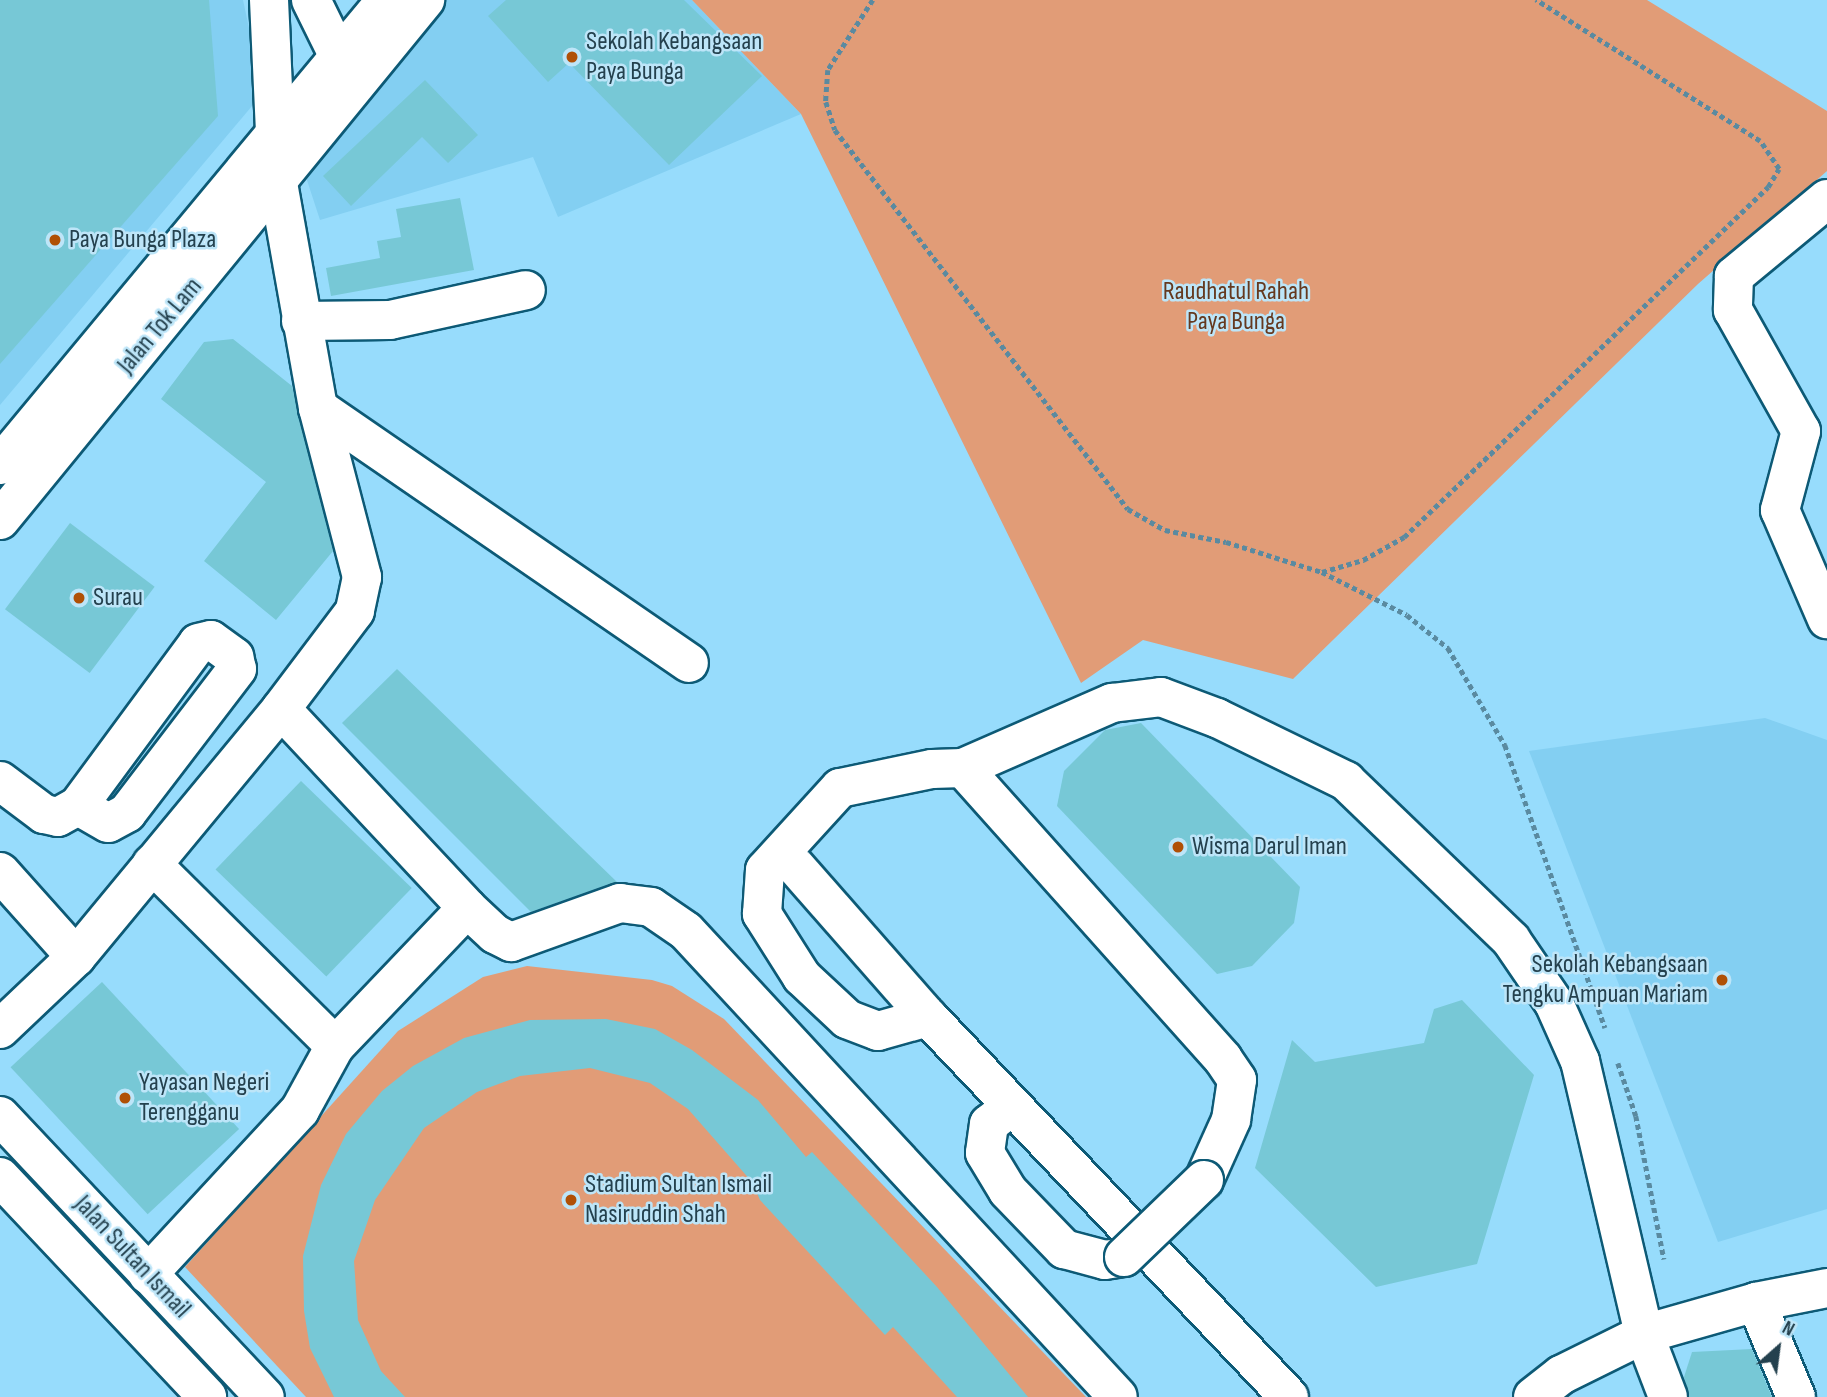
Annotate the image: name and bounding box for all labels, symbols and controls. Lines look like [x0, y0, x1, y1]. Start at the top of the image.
place label: Sekolah Kebangsaan Paya Bunga [586, 26, 762, 88]
marker: Sekolah Kebangsaan Paya Bunga [564, 49, 580, 65]
place label: Paya Bunga Plaza [69, 224, 216, 256]
marker: Paya Bunga Plaza [47, 232, 63, 248]
street label: Jalan Tok Lam [111, 272, 209, 380]
park label: Raudhatul Rahah Paya Bunga [1163, 276, 1309, 338]
place label: Surau [93, 582, 143, 614]
marker: Surau [71, 590, 87, 606]
place label: Wisma Darul Iman [1192, 831, 1347, 863]
marker: Wisma Darul Iman [1170, 839, 1186, 855]
place label: Sekolah Kebangsaan Tengku Ampuan Mariam [1503, 949, 1708, 1010]
marker: Sekolah Kebangsaan Tengku Ampuan Mariam [1714, 972, 1730, 988]
place label: Yayasan Negeri Terengganu [139, 1067, 269, 1128]
marker: Yayasan Negeri Terengganu [117, 1090, 133, 1106]
place label: Stadium Sultan Ismail Nasiruddin Shah [585, 1169, 772, 1230]
street label: Jalan Sultan Ismail [67, 1189, 197, 1325]
marker: Stadium Sultan Ismail Nasiruddin Shah [563, 1192, 579, 1208]
north arrow [1743, 1313, 1813, 1383]
text: N [1778, 1316, 1798, 1342]

